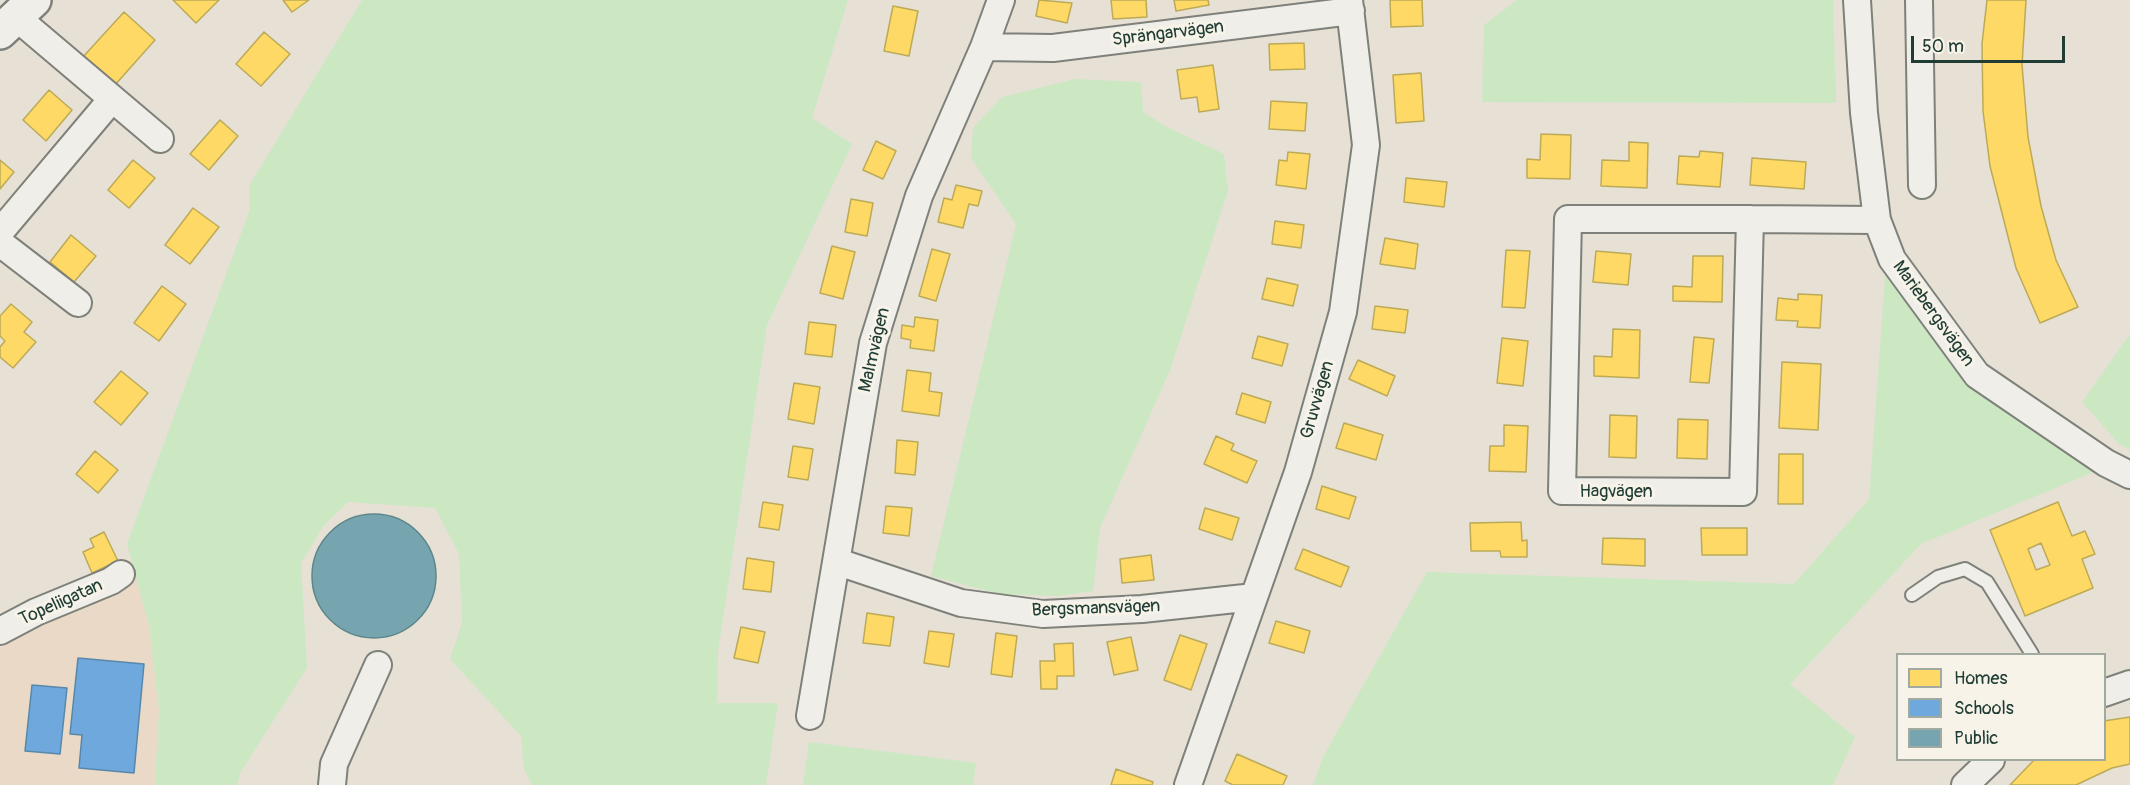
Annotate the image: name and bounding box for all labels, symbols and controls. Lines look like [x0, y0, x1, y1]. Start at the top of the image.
street label: Sprängarvägen [1111, 16, 1225, 52]
scale bar [1914, 24, 2068, 62]
text: 50 m [1922, 35, 1964, 58]
street label: Mariebergsvägen [1887, 257, 1979, 371]
street label: Malmvägen [855, 306, 895, 394]
street label: Gruvvägen [1297, 359, 1339, 441]
street label: Hagvägen [1579, 481, 1653, 503]
street label: Topeliigatan [16, 575, 106, 631]
street label: Bergsmansvägen [1031, 596, 1161, 622]
legend [1896, 653, 2106, 761]
text: Homes [1954, 667, 2007, 690]
text: Schools [1954, 697, 2014, 720]
text: Public [1954, 727, 1998, 750]

